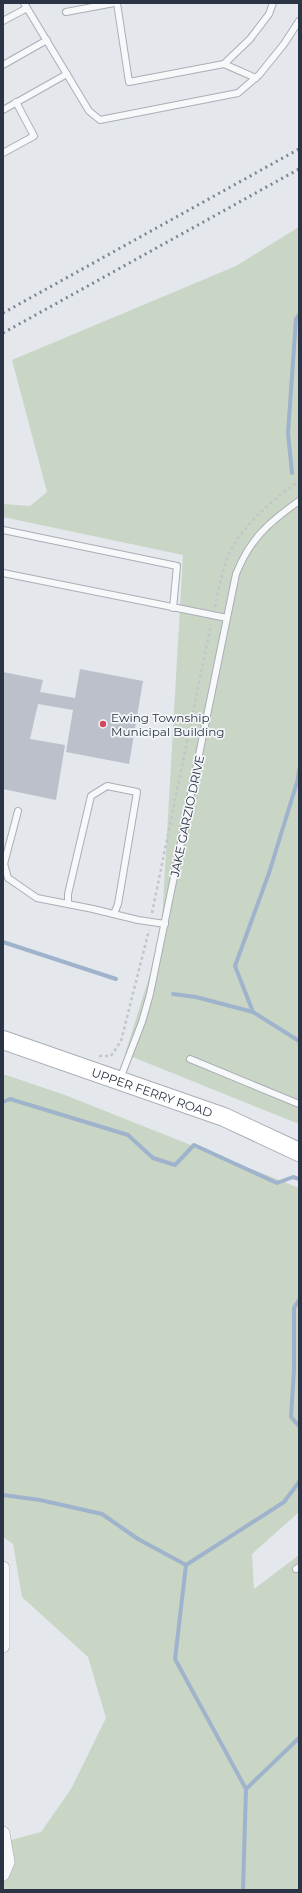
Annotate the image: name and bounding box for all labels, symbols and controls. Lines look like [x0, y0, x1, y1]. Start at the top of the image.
place label: Ewing Township Municipal Building [111, 710, 225, 739]
marker: Ewing Township Municipal Building [98, 719, 108, 729]
street label: JAKE GARZIO DRIVE [167, 754, 207, 879]
street label: UPPER FERRY ROAD [90, 1064, 215, 1120]

